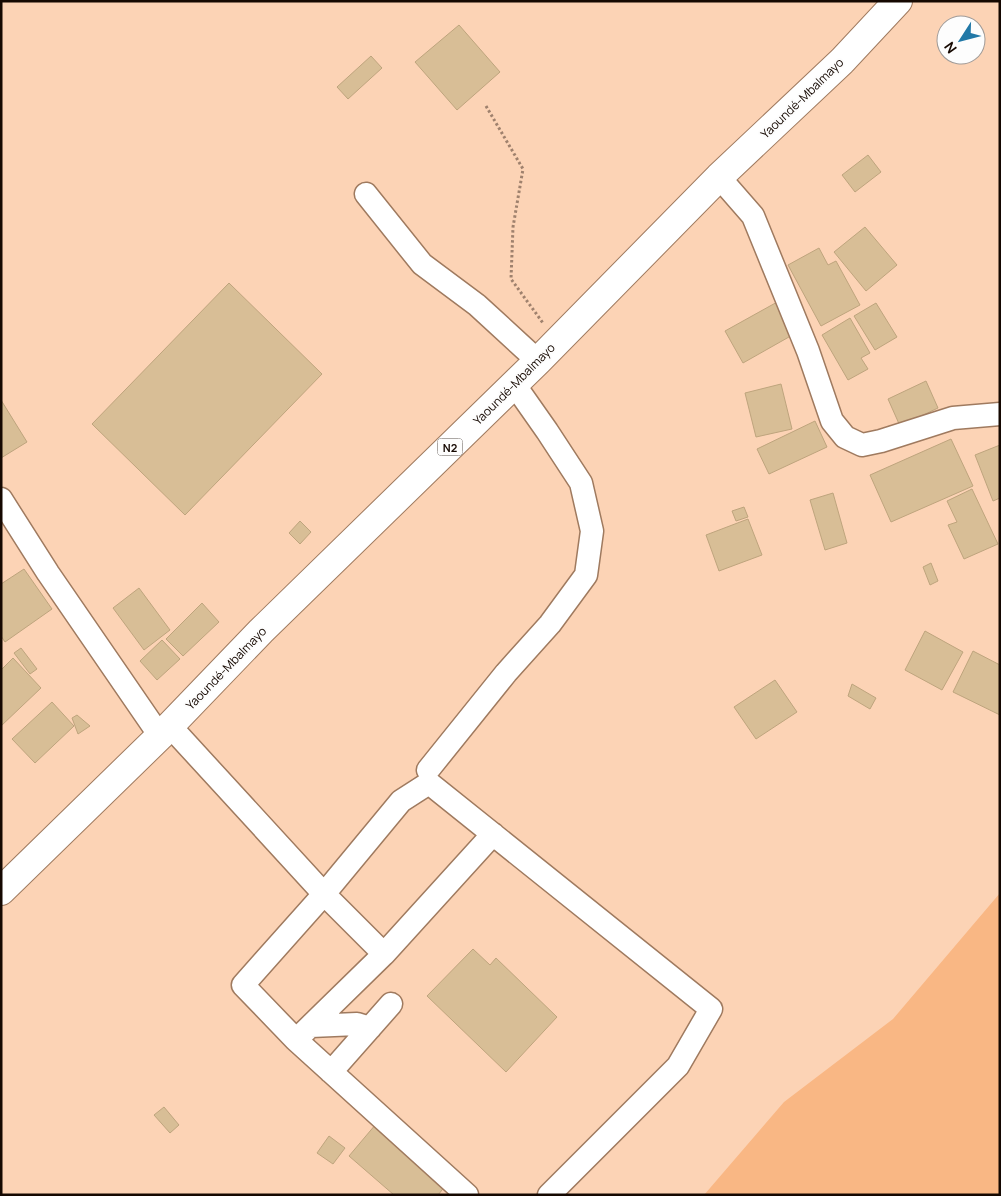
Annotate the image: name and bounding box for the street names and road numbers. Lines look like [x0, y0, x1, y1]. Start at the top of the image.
street label: Yaoundé-Mbalmayo [757, 54, 847, 142]
street label: Yaoundé-Mbalmayo [469, 339, 559, 429]
road number: N2 [438, 438, 462, 456]
street label: Yaoundé-Mbalmayo [182, 623, 270, 713]

